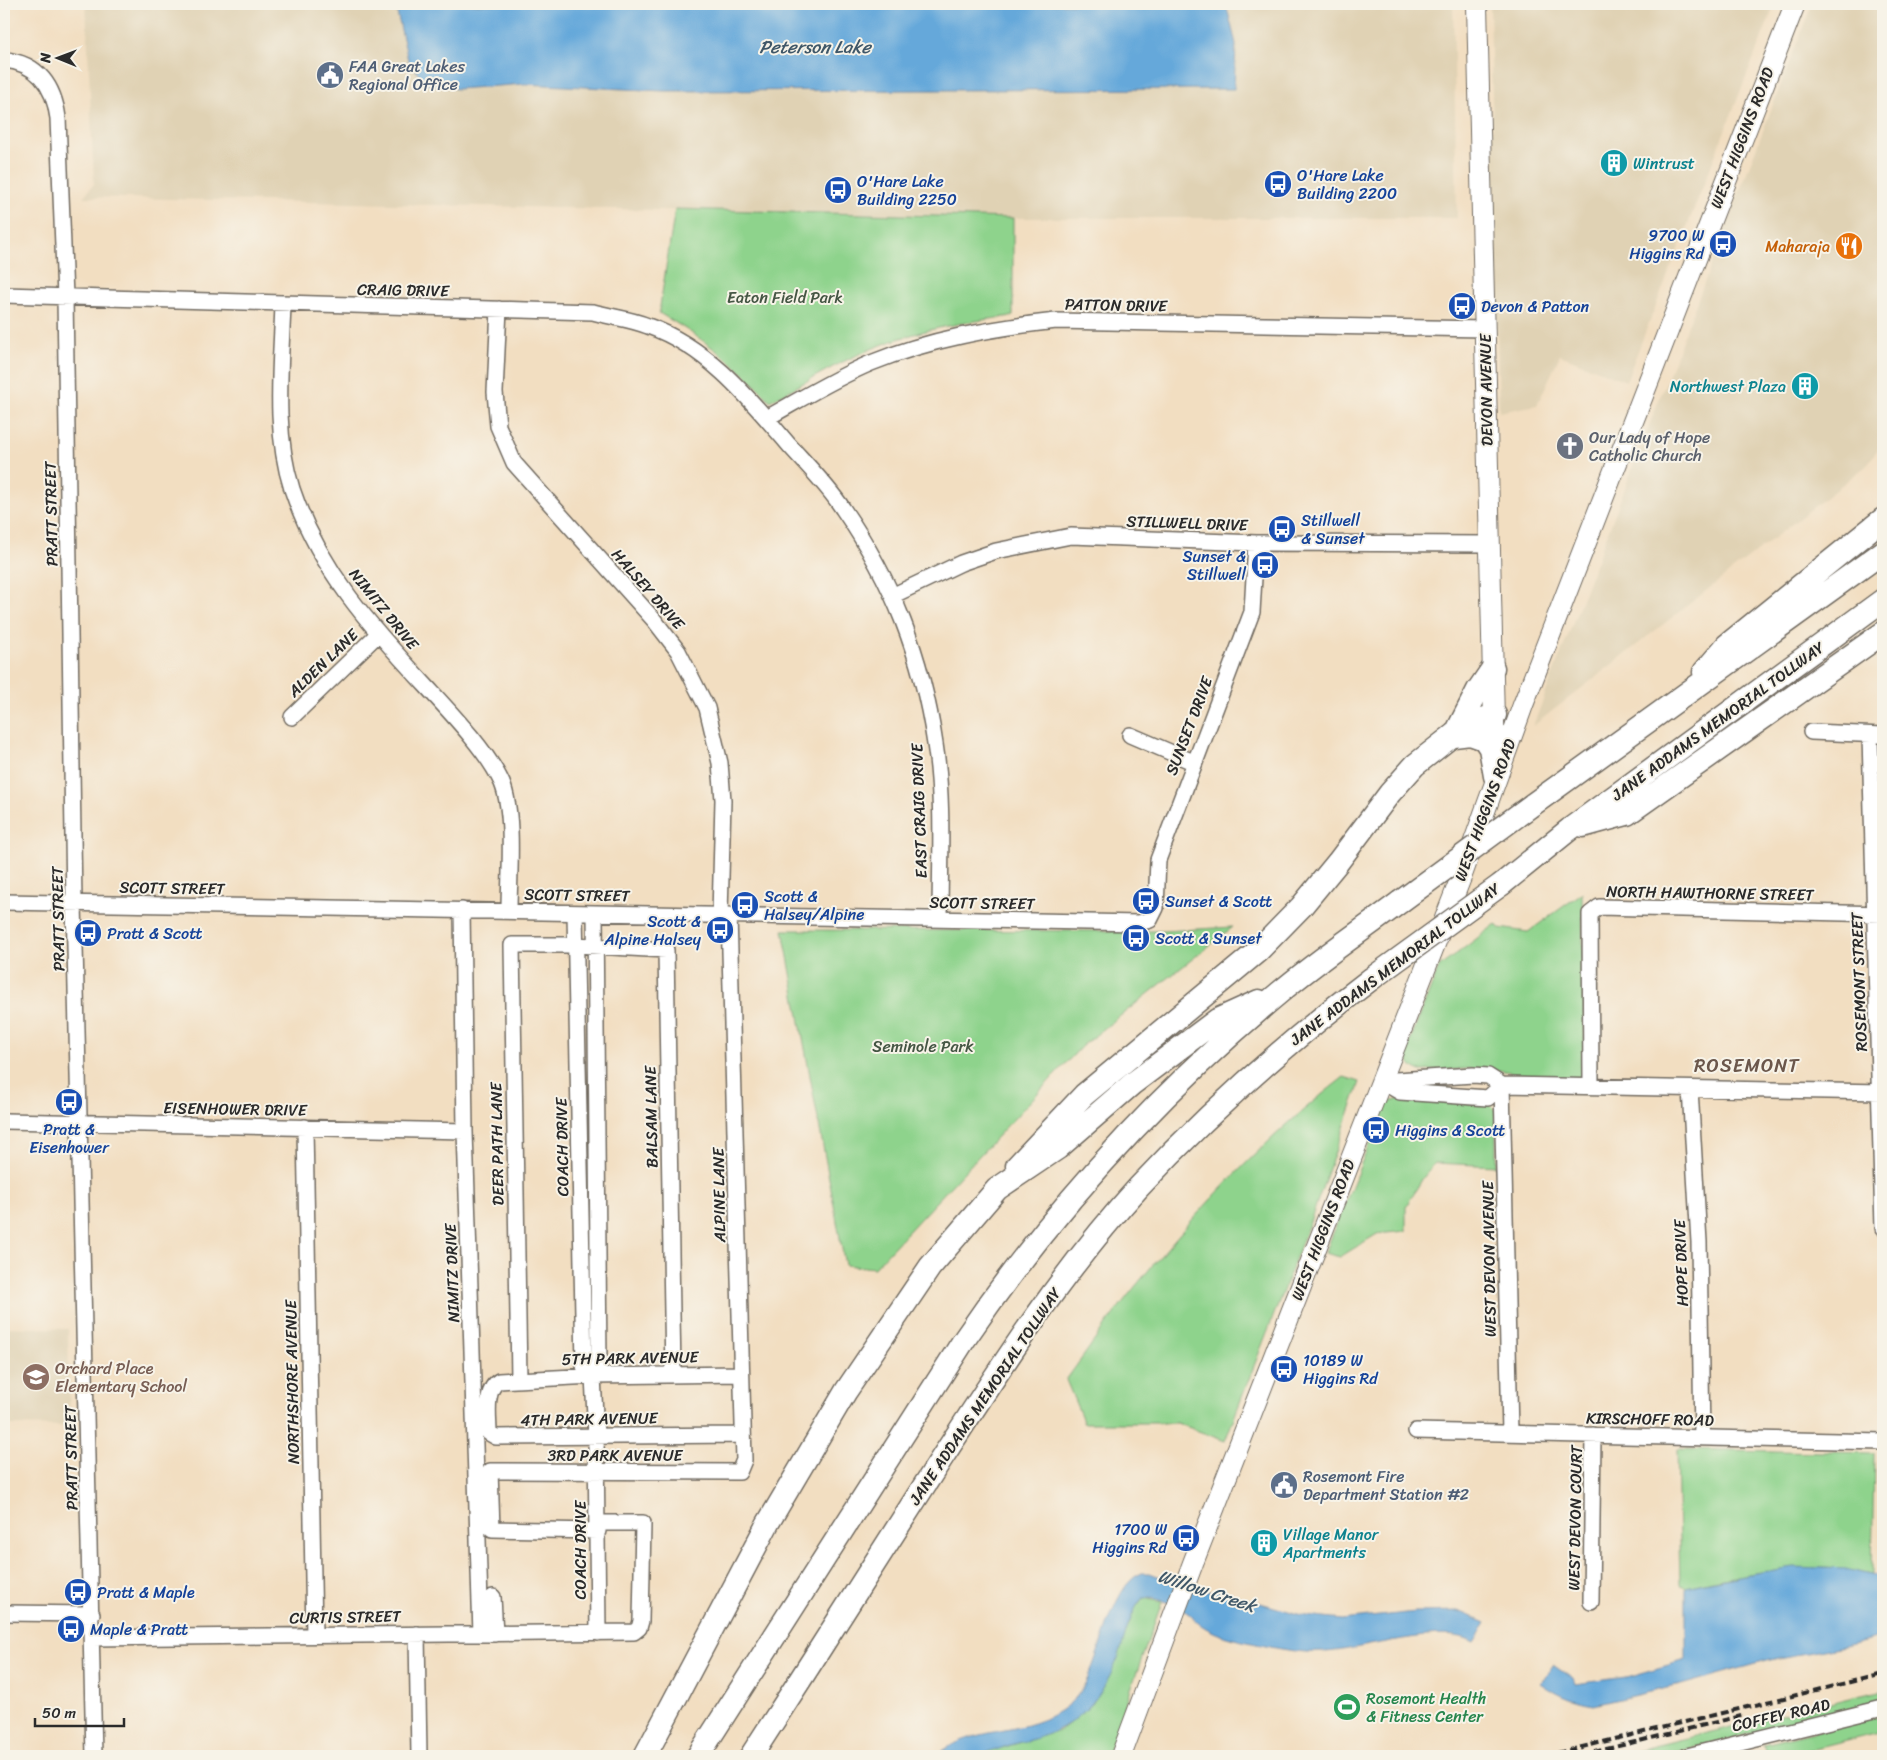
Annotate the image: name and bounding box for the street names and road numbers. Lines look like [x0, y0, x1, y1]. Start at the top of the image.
street label: WEST HIGGINS ROAD [1702, 63, 1783, 213]
street label: CRAIG DRIVE [357, 275, 450, 305]
street label: PATTON DRIVE [1065, 290, 1168, 320]
street label: DEVON AVENUE [1471, 333, 1501, 446]
street label: PRATT STREET [36, 460, 66, 567]
street label: STILLWELL DRIVE [1126, 506, 1249, 540]
street label: HALSEY DRIVE [604, 541, 693, 637]
street label: NIMITZ DRIVE [342, 561, 427, 657]
street label: ALDEN LANE [280, 621, 366, 705]
street label: JANE ADDAMS MEMORIAL TOLLWAY [1604, 633, 1831, 809]
street label: SUNSET DRIVE [1157, 671, 1222, 780]
street label: WEST HIGGINS ROAD [1446, 734, 1524, 885]
street label: EAST CRAIG DRIVE [902, 742, 936, 879]
street label: PRATT STREET [43, 865, 73, 972]
street label: SCOTT STREET [119, 873, 226, 903]
street label: JANE ADDAMS MEMORIAL TOLLWAY [1282, 875, 1507, 1054]
street label: NORTH HAWTHORNE STREET [1606, 877, 1815, 909]
street label: SCOTT STREET [524, 880, 631, 910]
street label: SCOTT STREET [929, 888, 1036, 918]
street label: ROSEMONT STREET [1842, 911, 1876, 1052]
street label: BALSAM LANE [636, 1065, 666, 1168]
street label: DEER PATH LANE [481, 1081, 513, 1206]
street label: EISENHOWER DRIVE [163, 1093, 308, 1125]
street label: COACH DRIVE [547, 1096, 577, 1197]
street label: ALPINE LANE [704, 1146, 734, 1244]
street label: WEST HIGGINS ROAD [1283, 1155, 1364, 1305]
street label: WEST DEVON AVENUE [1473, 1180, 1505, 1337]
street label: HOPE DRIVE [1665, 1218, 1697, 1307]
street label: NIMITZ DRIVE [436, 1222, 468, 1323]
street label: JANE ADDAMS MEMORIAL TOLLWAY [900, 1281, 1069, 1512]
street label: NORTHSHORE AVENUE [276, 1299, 308, 1464]
street label: 5TH PARK AVENUE [561, 1342, 700, 1374]
street label: 4TH PARK AVENUE [520, 1403, 659, 1435]
street label: KIRSCHOFF ROAD [1586, 1403, 1715, 1435]
street label: PRATT STREET [56, 1404, 86, 1511]
street label: 3RD PARK AVENUE [548, 1441, 684, 1470]
street label: WEST DEVON COURT [1559, 1444, 1591, 1591]
street label: COACH DRIVE [566, 1499, 595, 1599]
street label: CURTIS STREET [289, 1602, 402, 1632]
street label: COFFEY ROAD [1729, 1690, 1833, 1740]

